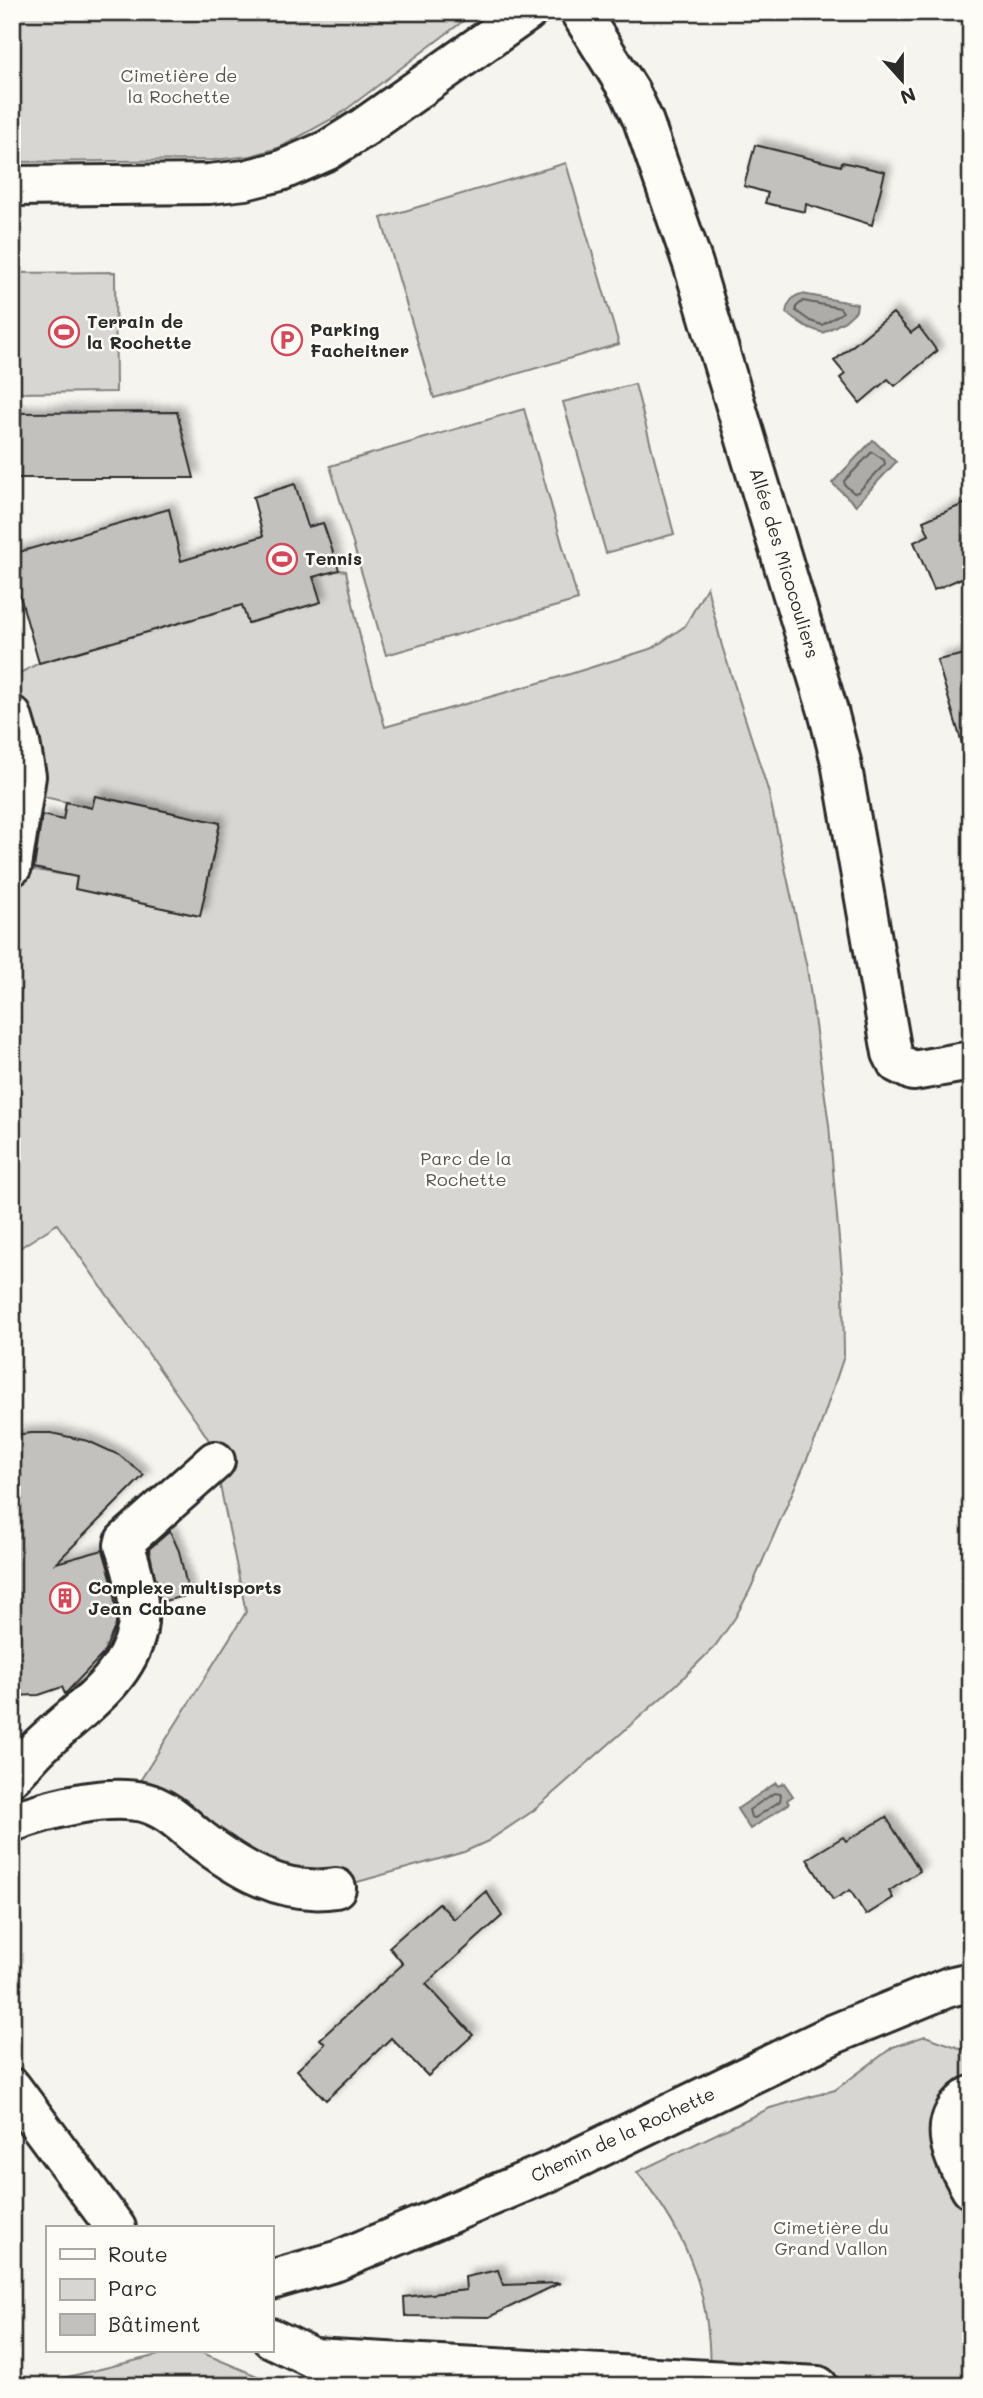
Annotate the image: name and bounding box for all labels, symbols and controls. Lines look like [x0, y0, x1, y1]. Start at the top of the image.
north arrow [867, 46, 937, 116]
park label: Cimetière de la Rochette [121, 63, 237, 108]
text: N [897, 82, 919, 111]
place label: Terrain de la Rochette [87, 309, 192, 354]
sports icon: Terrain de la Rochette [47, 315, 81, 349]
place label: Parking Facheitner [310, 317, 409, 362]
parking icon: Parking Facheitner [270, 323, 304, 357]
street label: Allée des Micocouliers [745, 465, 825, 661]
sports icon: Tennis [265, 542, 299, 576]
place label: Tennis [305, 546, 362, 570]
park label: Parc de la Rochette [420, 1146, 512, 1191]
place label: Complexe multisports Jean Cabane [88, 1575, 282, 1620]
building icon: Complexe multisports Jean Cabane [48, 1581, 82, 1615]
street label: Chemin de la Rochette [527, 2081, 719, 2187]
park label: Cimetière du Grand Vallon [773, 2215, 889, 2260]
legend [46, 2226, 273, 2352]
text: Route [108, 2240, 168, 2267]
text: Parc [108, 2274, 157, 2301]
text: Bâtiment [108, 2310, 200, 2337]

